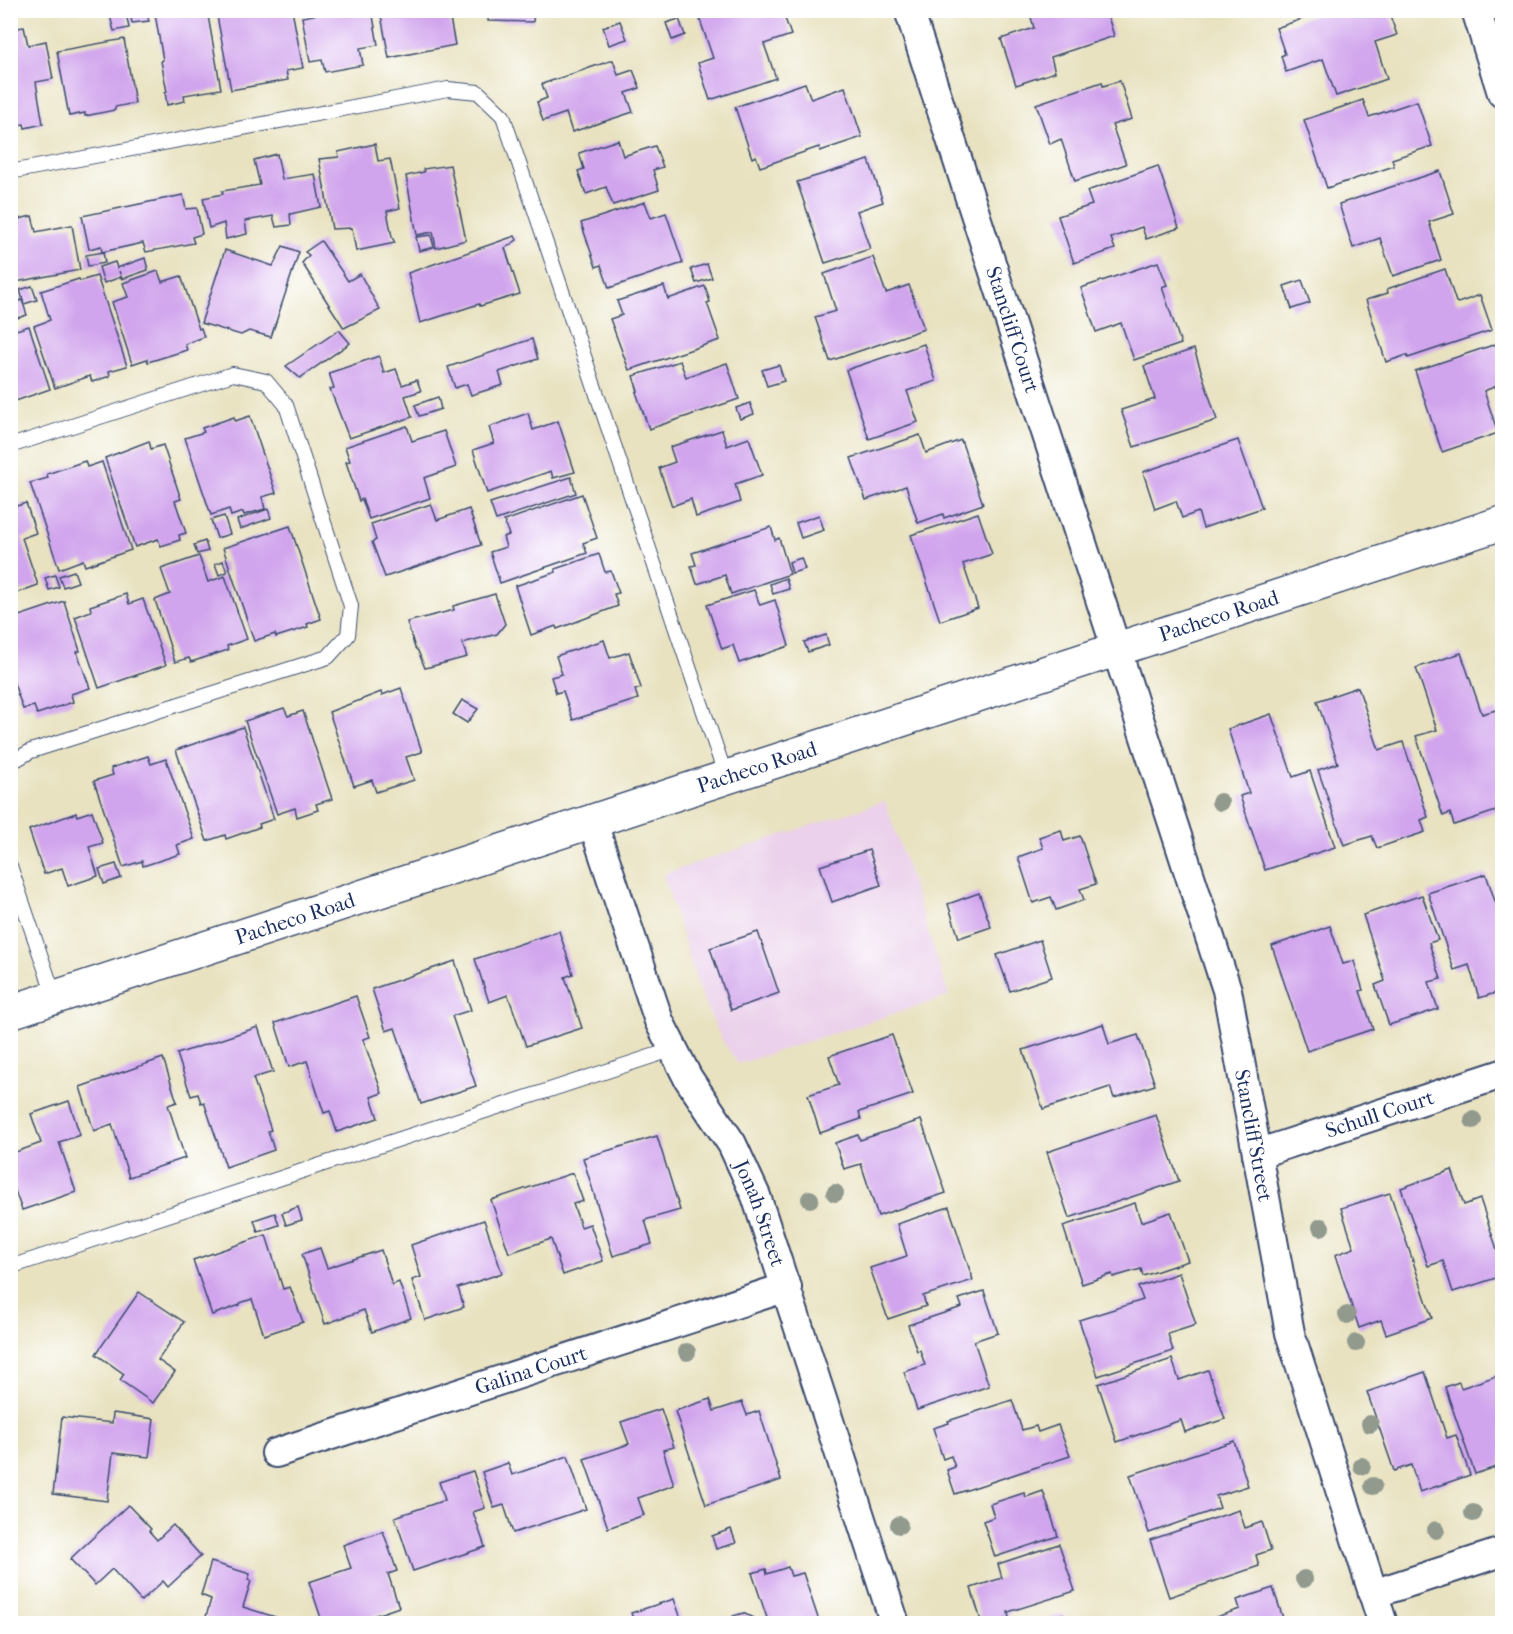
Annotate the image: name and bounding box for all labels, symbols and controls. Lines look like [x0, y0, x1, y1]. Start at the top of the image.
street label: Stancliff Court [981, 263, 1045, 396]
street label: Pacheco Road [1156, 585, 1282, 647]
street label: Pacheco Road [694, 736, 820, 798]
street label: Pacheco Road [232, 888, 359, 949]
street label: Stancliff Street [1230, 1067, 1278, 1204]
street label: Schull Court [1322, 1085, 1437, 1143]
street label: Jonah Street [728, 1154, 790, 1270]
street label: Galina Court [472, 1341, 590, 1400]

